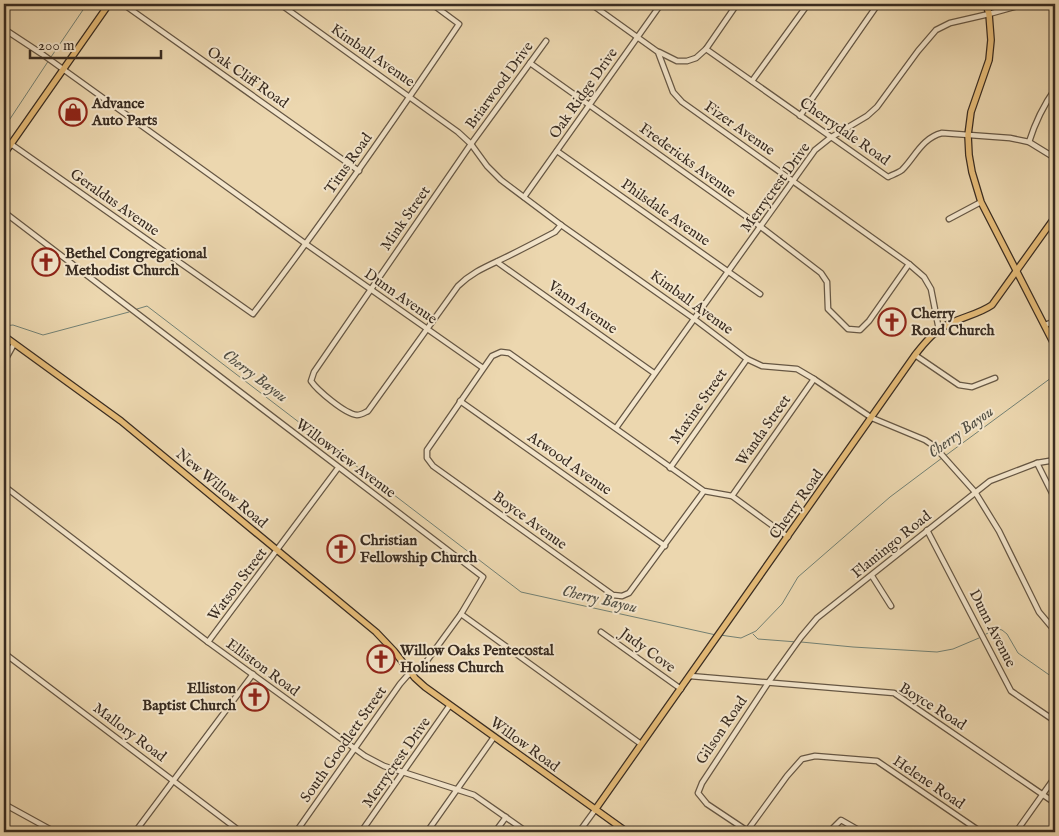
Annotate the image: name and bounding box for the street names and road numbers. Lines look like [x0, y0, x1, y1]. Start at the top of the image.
street label: Kimball Avenue [327, 19, 418, 91]
street label: Briarwood Drive [461, 38, 538, 133]
street label: Oak Cliff Road [203, 42, 293, 113]
street label: Oak Ridge Drive [545, 44, 622, 142]
street label: Cherrydale Road [796, 93, 894, 170]
street label: Fizer Avenue [701, 97, 779, 160]
street label: Fredericks Avenue [636, 119, 740, 202]
street label: Titus Road [320, 128, 377, 198]
street label: Merrycrest Drive [736, 139, 814, 236]
street label: Geraldus Avenue [66, 165, 163, 240]
street label: Philsdale Avenue [617, 175, 714, 250]
street label: Mink Street [376, 182, 435, 254]
street label: Dunn Avenue [360, 264, 441, 329]
street label: Kimball Avenue [646, 266, 737, 339]
street label: Vann Avenue [543, 276, 621, 338]
street label: Maxine Street [666, 365, 731, 448]
street label: Wanda Street [732, 391, 795, 470]
street label: Willowview Avenue [292, 414, 400, 502]
street label: Atwood Avenue [523, 427, 616, 499]
street label: New Willow Road [172, 444, 272, 533]
street label: Cherry Road [765, 465, 828, 543]
street label: Boyce Avenue [489, 487, 571, 554]
street label: Flamingo Road [848, 506, 936, 582]
street label: Watson Street [204, 544, 271, 625]
street label: Dunn Avenue [965, 586, 1020, 670]
street label: Judy Cove [615, 623, 679, 677]
street label: Elliston Road [222, 634, 304, 701]
street label: Boyce Road [896, 678, 971, 735]
street label: South Goodlett Street [296, 682, 391, 806]
street label: Gilson Road [692, 692, 752, 768]
street label: Mallory Road [89, 699, 171, 767]
street label: Merrycrest Drive [358, 713, 435, 811]
street label: Willow Road [486, 713, 564, 777]
street label: Helene Road [889, 751, 969, 814]

